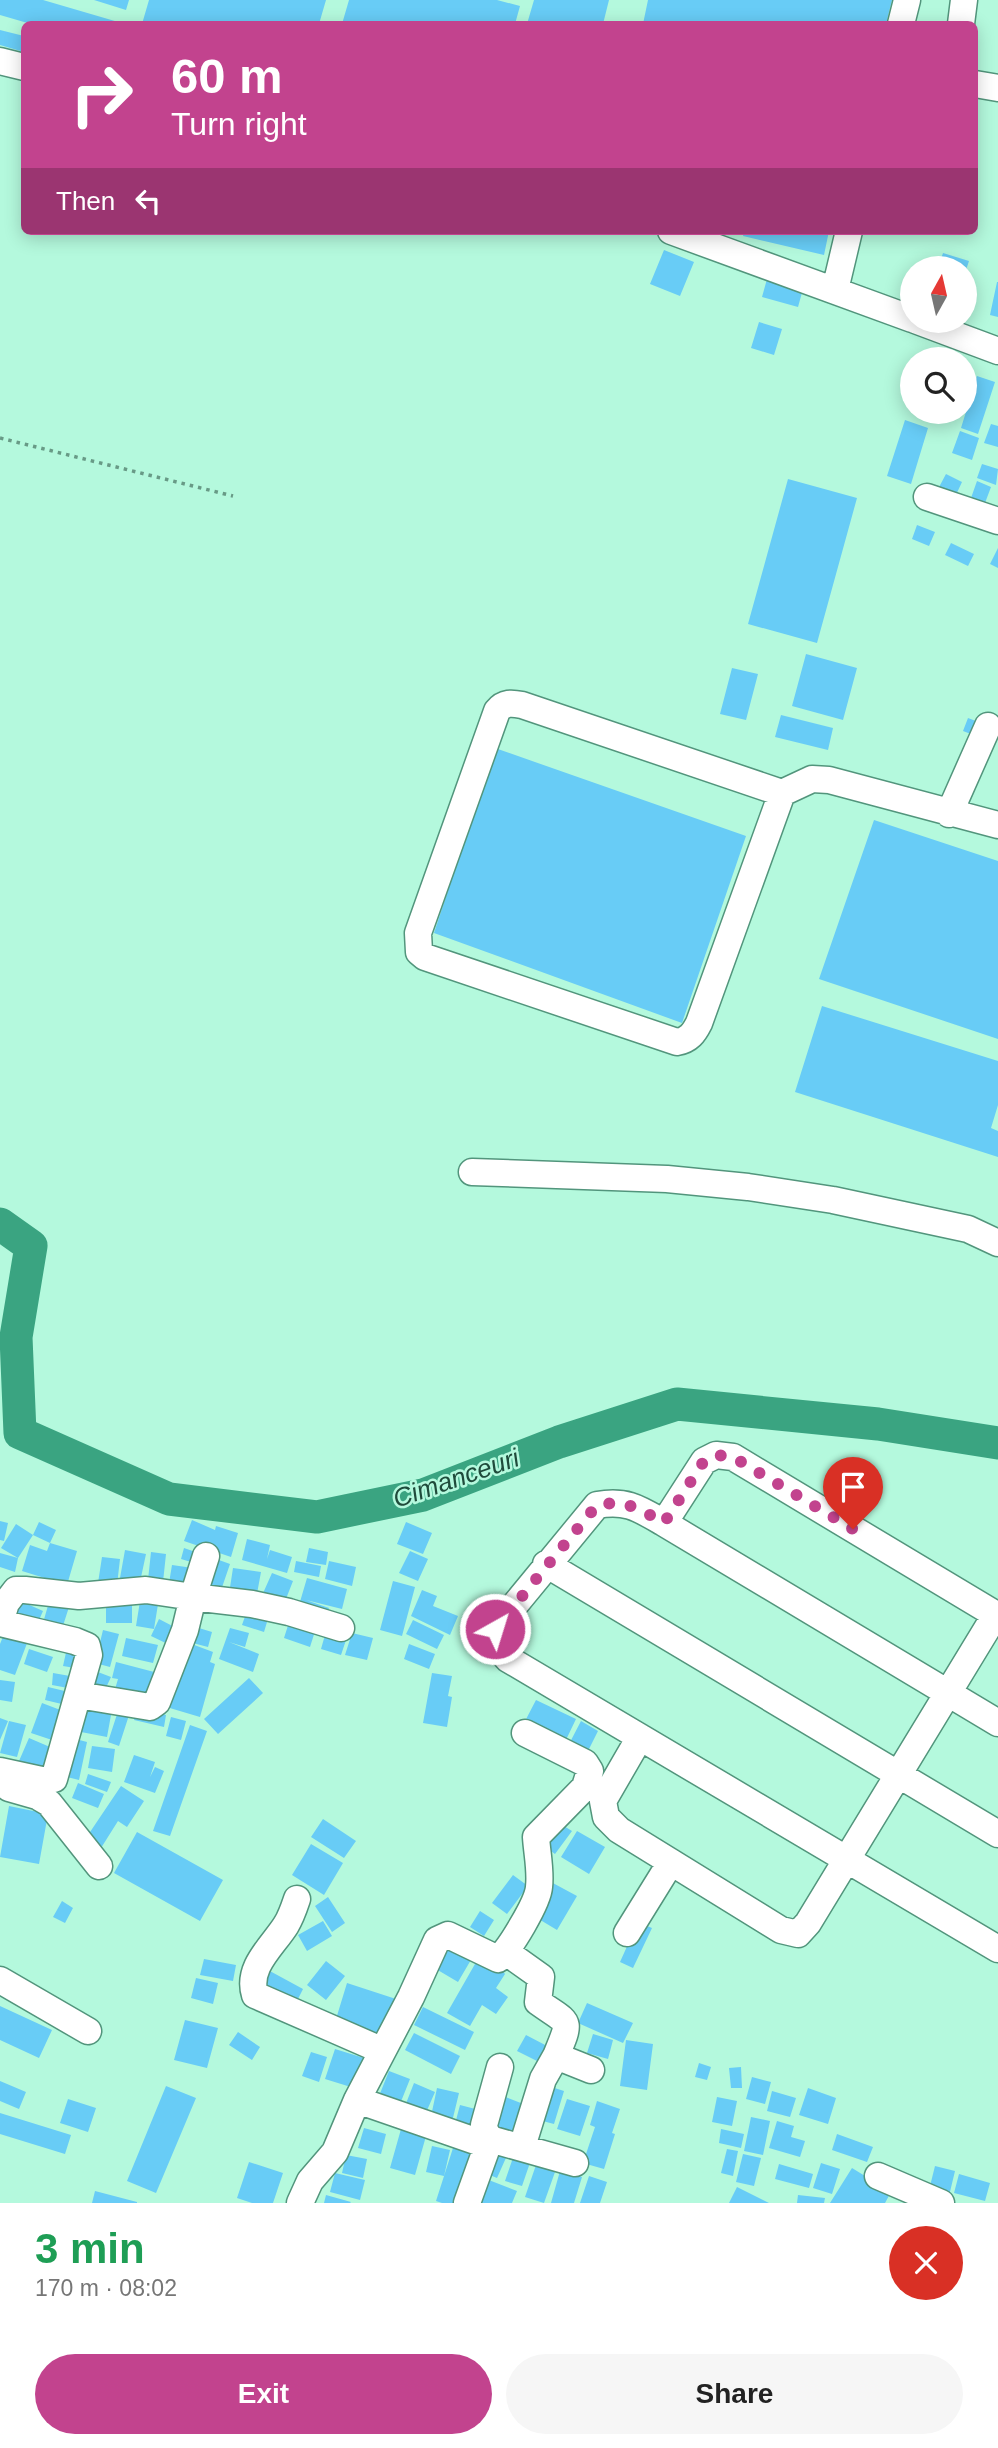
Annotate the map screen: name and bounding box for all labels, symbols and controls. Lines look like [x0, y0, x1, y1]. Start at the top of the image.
icon: right [56, 49, 147, 140]
text: 60 m [171, 49, 283, 103]
text: Turn right [171, 106, 307, 142]
icon: left [129, 182, 167, 220]
text: Then [56, 186, 115, 216]
north arrow [900, 256, 976, 332]
map controls [900, 256, 977, 424]
button: search [900, 347, 977, 424]
water label: Cimanceuri [389, 1442, 524, 1514]
pin [823, 1457, 883, 1529]
icon: arrive [834, 1468, 872, 1506]
position arrow [458, 1592, 532, 1666]
text: 3 min [35, 2225, 145, 2272]
button: close [889, 2226, 963, 2300]
text: 170 m · 08:02 [35, 2275, 177, 2301]
button: Exit [35, 2354, 492, 2434]
button: Share [506, 2354, 963, 2434]

